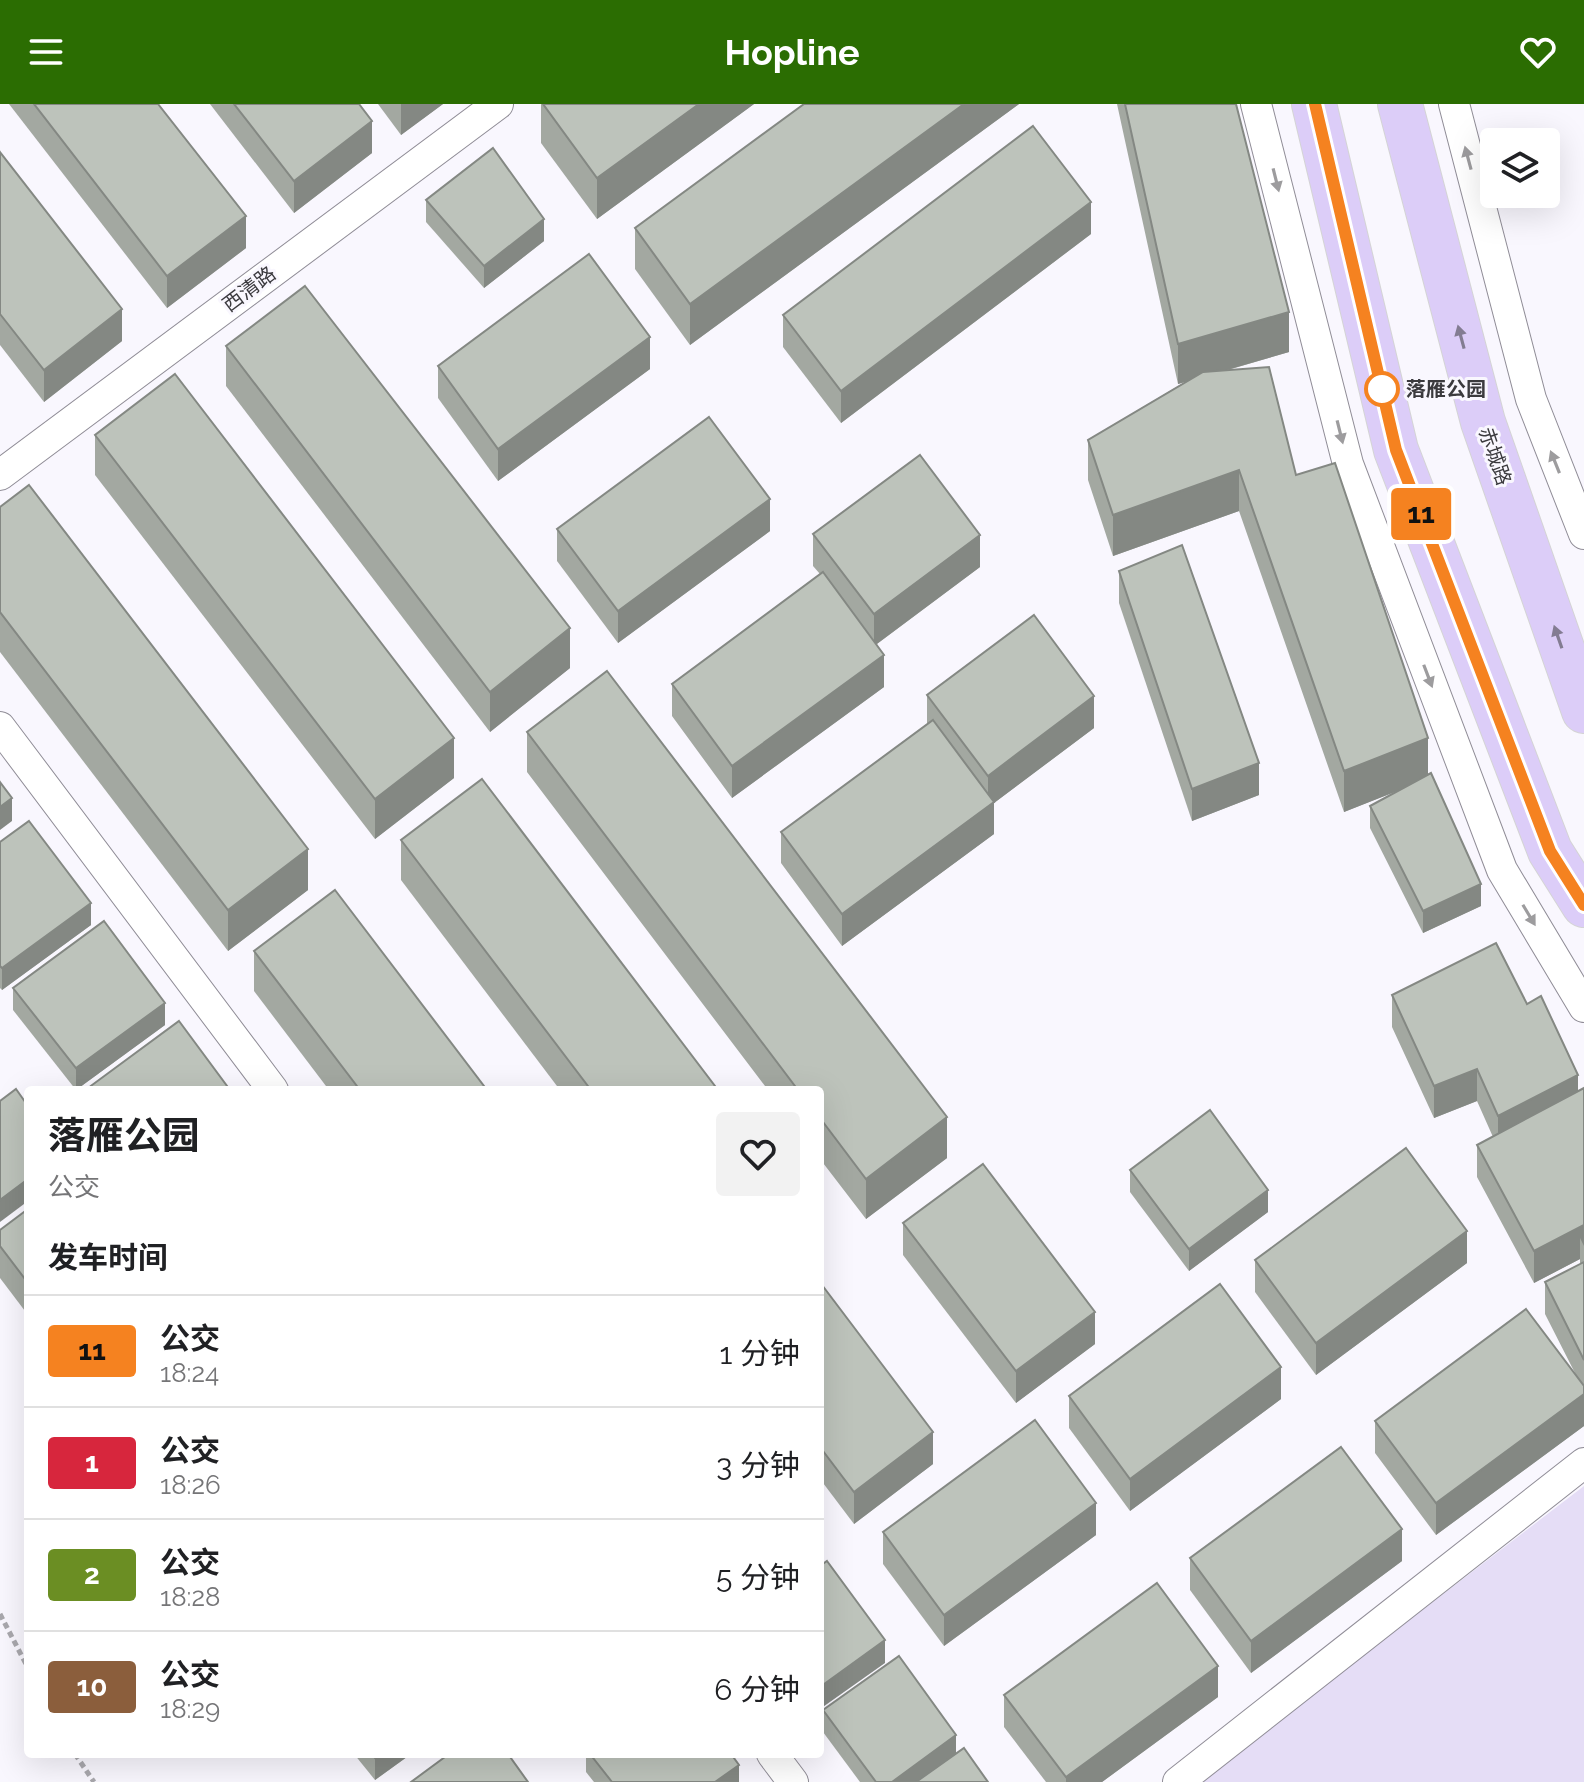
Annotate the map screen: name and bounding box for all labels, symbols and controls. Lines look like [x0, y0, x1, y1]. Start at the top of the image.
icon: menu [24, 30, 68, 74]
icon: heart [1516, 30, 1560, 74]
text: Hopline [724, 31, 860, 73]
map controls [1480, 128, 1560, 208]
button: layers [1480, 128, 1560, 208]
one-way arrow [1462, 146, 1474, 171]
one-way arrow [1270, 167, 1282, 192]
street label: 西清路 [218, 261, 280, 317]
one-way arrow [1454, 324, 1466, 349]
marker: 落雁公园 [1365, 372, 1399, 406]
place label: 落雁公园 [1406, 377, 1486, 401]
one-way arrow [1334, 419, 1346, 444]
street label: 赤城路 [1474, 424, 1516, 488]
one-way arrow [1548, 450, 1561, 474]
line badge: 11 [1385, 488, 1457, 540]
text: 11 [1407, 497, 1435, 530]
one-way arrow [1552, 625, 1564, 649]
one-way arrow [1422, 664, 1435, 688]
one-way arrow [1521, 904, 1535, 926]
button: heart [716, 1112, 800, 1196]
text: 落雁公园 [48, 1113, 200, 1158]
text: 公交 [48, 1172, 100, 1202]
text: 发车时间 [48, 1240, 168, 1275]
text: 公交 [160, 1321, 220, 1356]
text: 11 [78, 1334, 106, 1367]
text: 1 分钟 [720, 1336, 800, 1371]
text: 18:24 [160, 1358, 219, 1388]
text: 公交 [160, 1433, 220, 1468]
text: 1 [85, 1446, 99, 1479]
text: 3 分钟 [716, 1448, 800, 1483]
text: 18:26 [160, 1470, 221, 1500]
text: 公交 [160, 1545, 220, 1580]
text: 2 [84, 1558, 100, 1591]
text: 5 分钟 [716, 1560, 800, 1595]
text: 18:28 [160, 1582, 220, 1612]
text: 公交 [160, 1657, 220, 1692]
text: 10 [76, 1670, 108, 1703]
text: 6 分钟 [714, 1672, 800, 1707]
text: 18:29 [160, 1694, 220, 1724]

